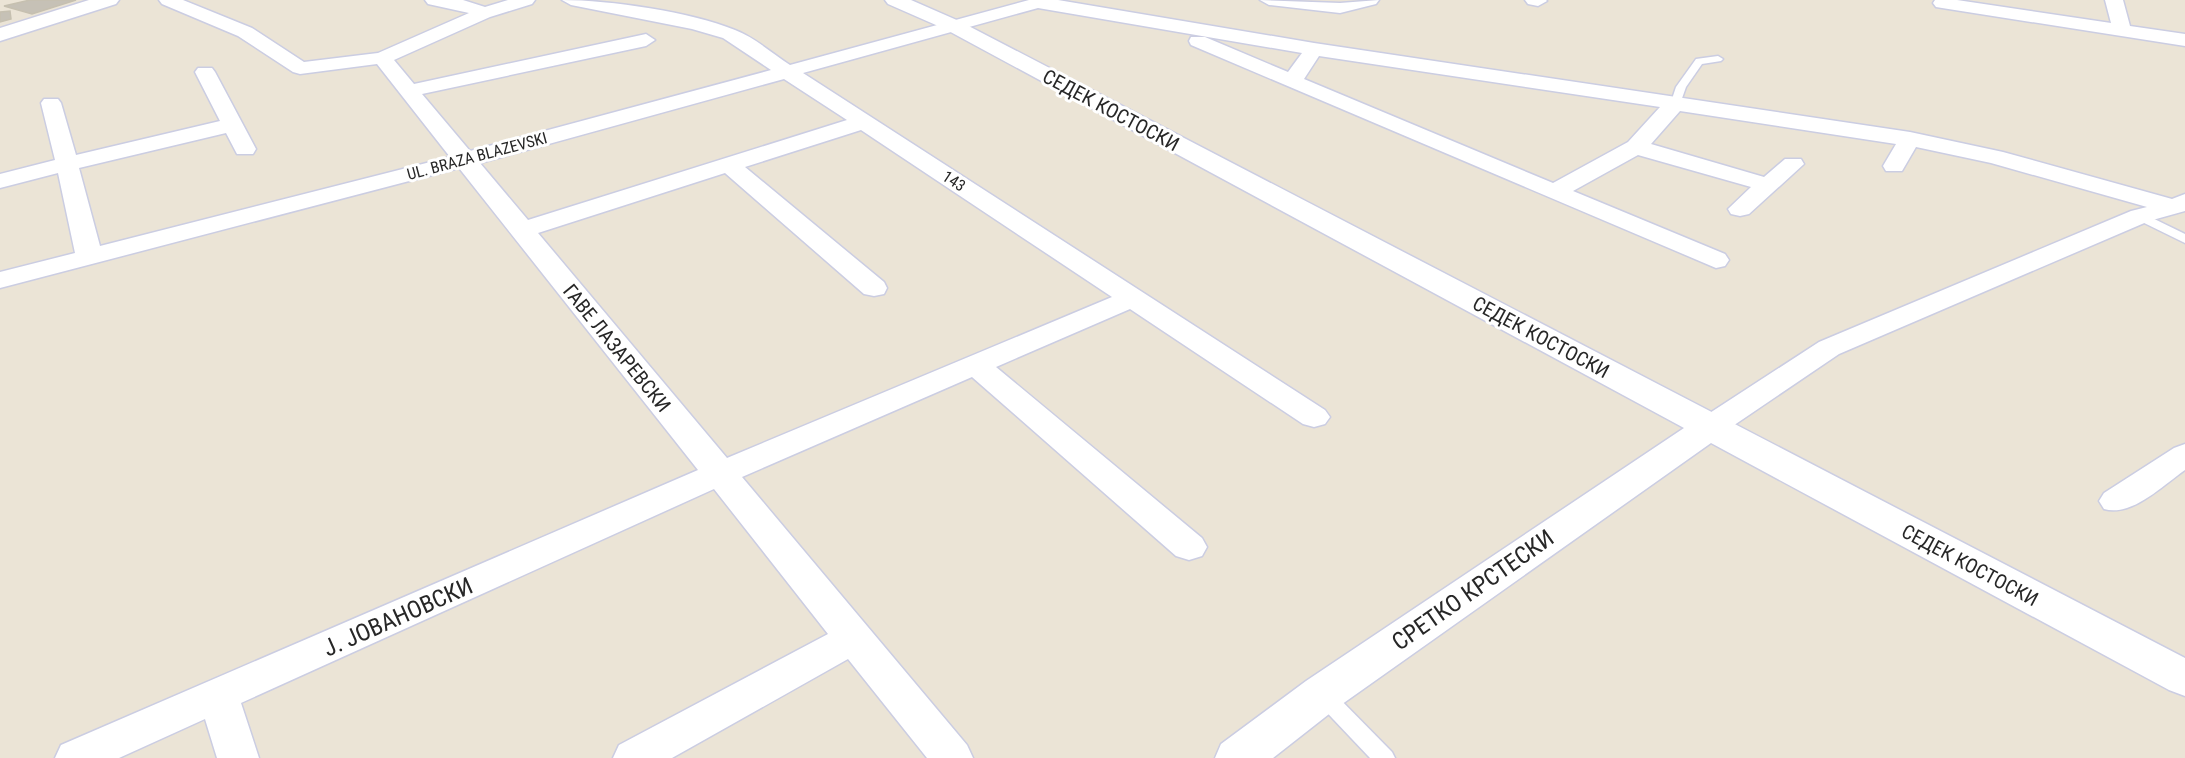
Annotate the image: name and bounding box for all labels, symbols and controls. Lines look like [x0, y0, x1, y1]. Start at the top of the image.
street label: СЕДЕК КОСТОСКИ [1039, 64, 1183, 156]
street label: UL. BRAZA BLAZEVSKI [405, 128, 549, 184]
street label: 143 [939, 167, 969, 195]
street label: ГАВЕ ЛАЗАРЕВСКИ [558, 279, 676, 417]
street label: СЕДЕК КОСТОСКИ [1469, 291, 1613, 383]
street label: СЕДЕК КОСТОСКИ [1898, 519, 2042, 611]
street label: СРЕТКО КРСТЕСКИ [1387, 524, 1559, 656]
street label: Ј. ЈОВАНОВСКИ [319, 572, 477, 662]

